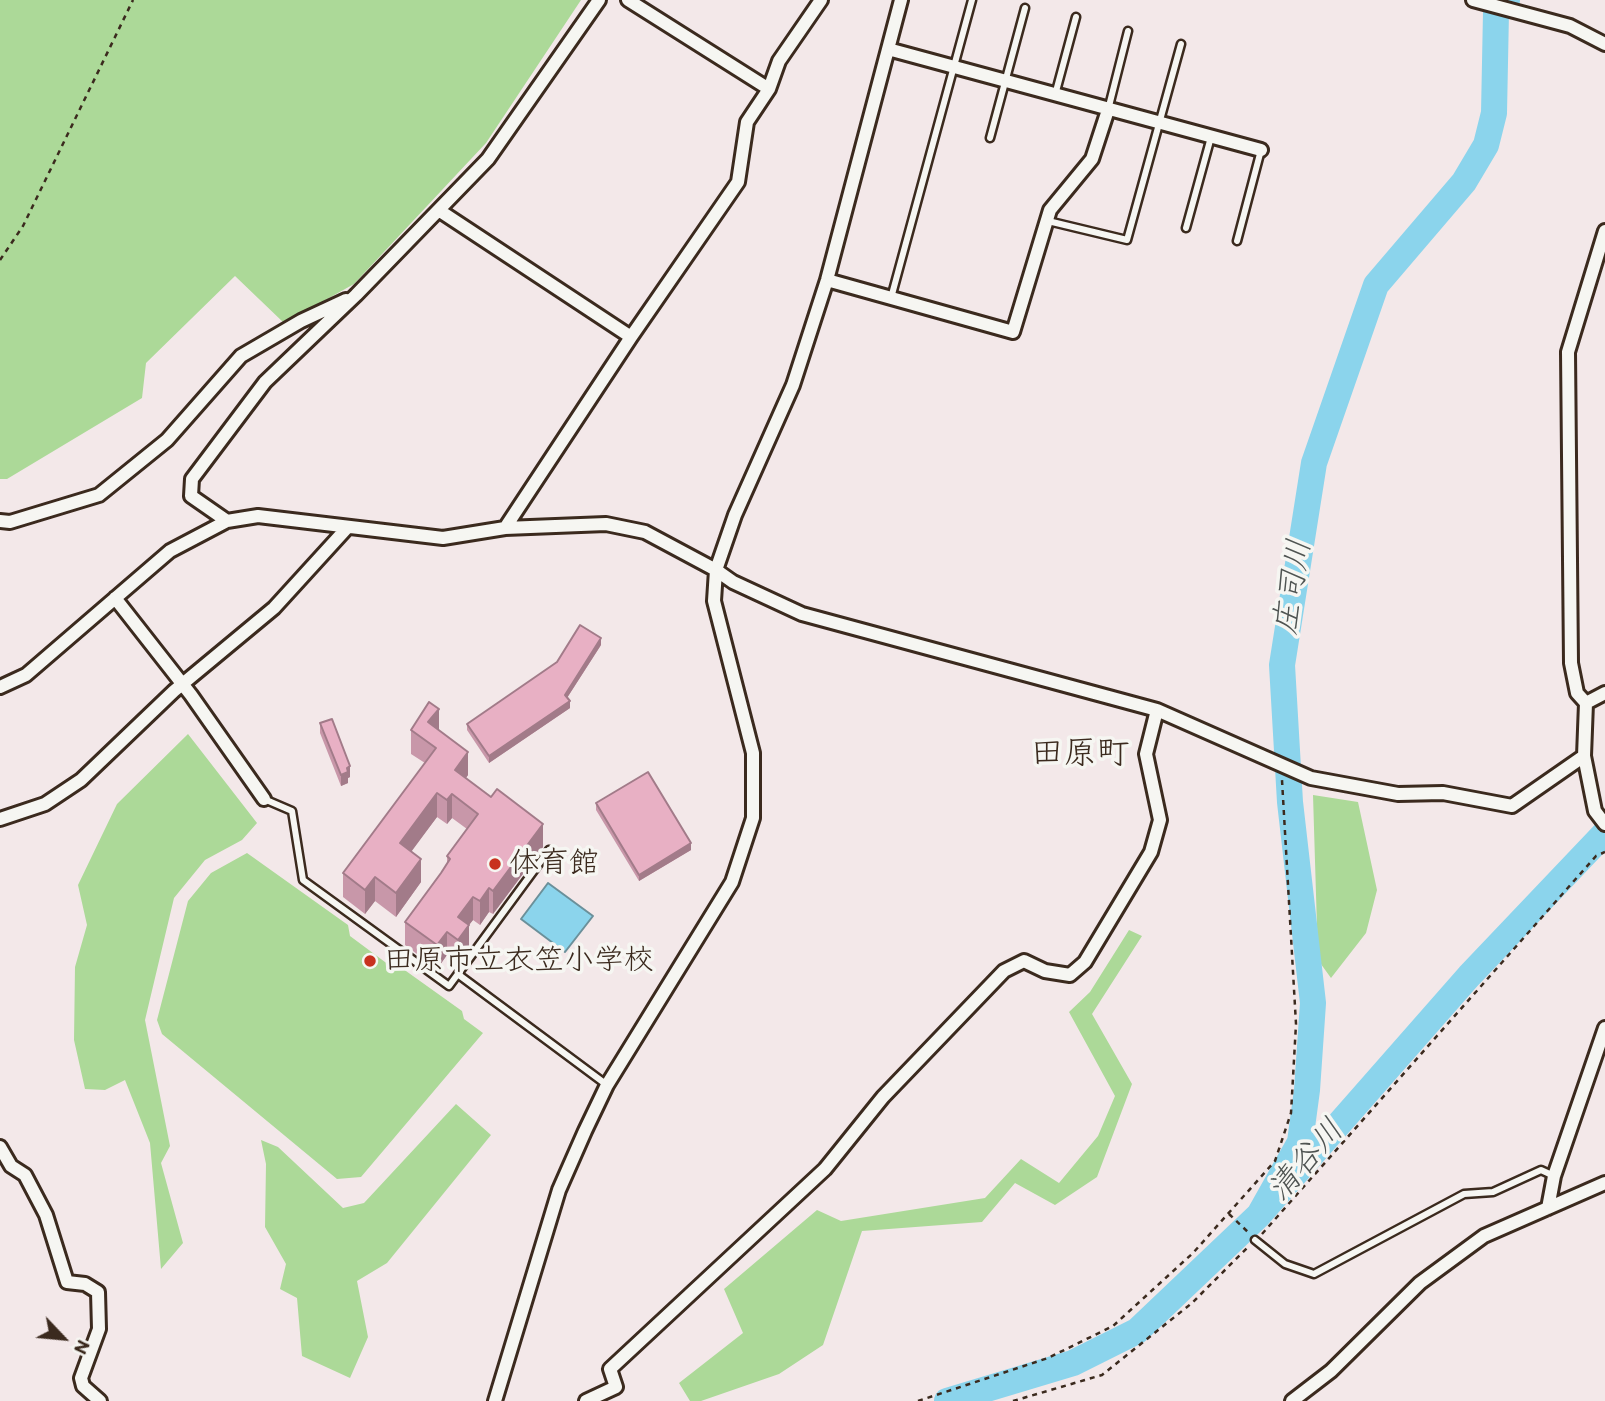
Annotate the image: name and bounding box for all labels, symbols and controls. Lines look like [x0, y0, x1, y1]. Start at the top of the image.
water label: 庄司川 [1268, 537, 1320, 637]
district label: 田原町 [1031, 735, 1129, 775]
place label: 体育館 [509, 846, 599, 882]
marker: 体育館 [487, 856, 503, 872]
place label: 田原市立衣笠小学校 [384, 943, 654, 979]
marker: 田原市立衣笠小学校 [362, 953, 378, 969]
water label: 清谷川 [1261, 1112, 1353, 1210]
north arrow [28, 1303, 98, 1373]
text: N [69, 1337, 95, 1358]

